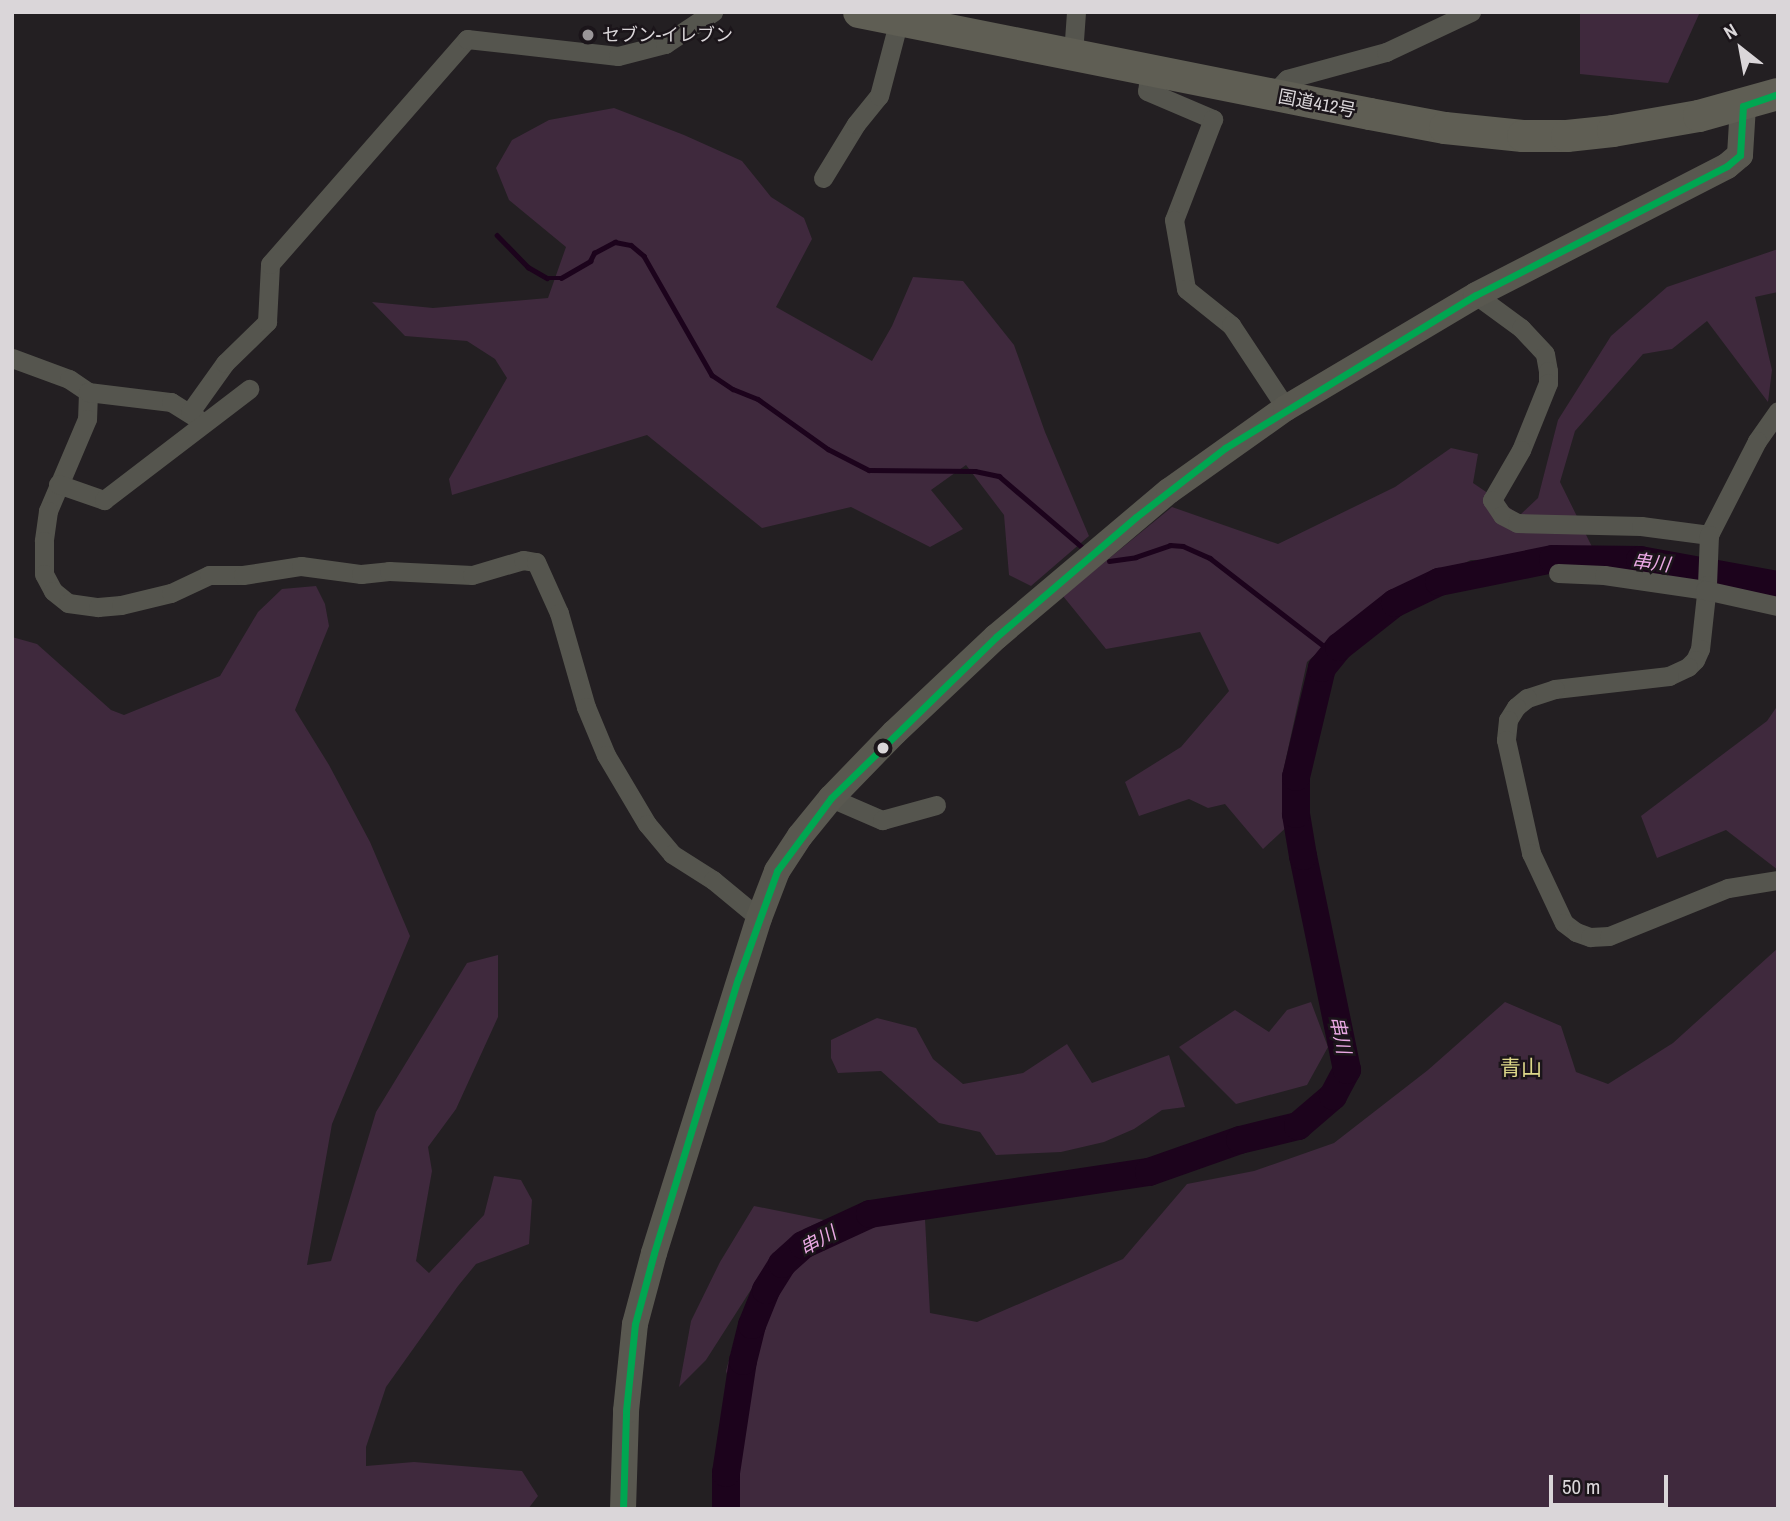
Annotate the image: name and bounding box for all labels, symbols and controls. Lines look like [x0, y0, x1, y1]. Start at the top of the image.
north arrow [1706, 14, 1776, 84]
text: N [1719, 17, 1742, 45]
place label: セブン-イレブン [602, 24, 733, 46]
marker: セブン-イレブン [580, 27, 596, 43]
street label: 国道412号 [1276, 86, 1358, 122]
water label: 串川 [1631, 549, 1671, 577]
unlabelled marker [876, 741, 890, 755]
water label: 串川 [1325, 1014, 1355, 1056]
district label: 青山 [1500, 1055, 1542, 1081]
water label: 串川 [796, 1222, 840, 1260]
scale bar [1552, 1462, 1671, 1506]
text: 50 m [1562, 1472, 1600, 1501]

